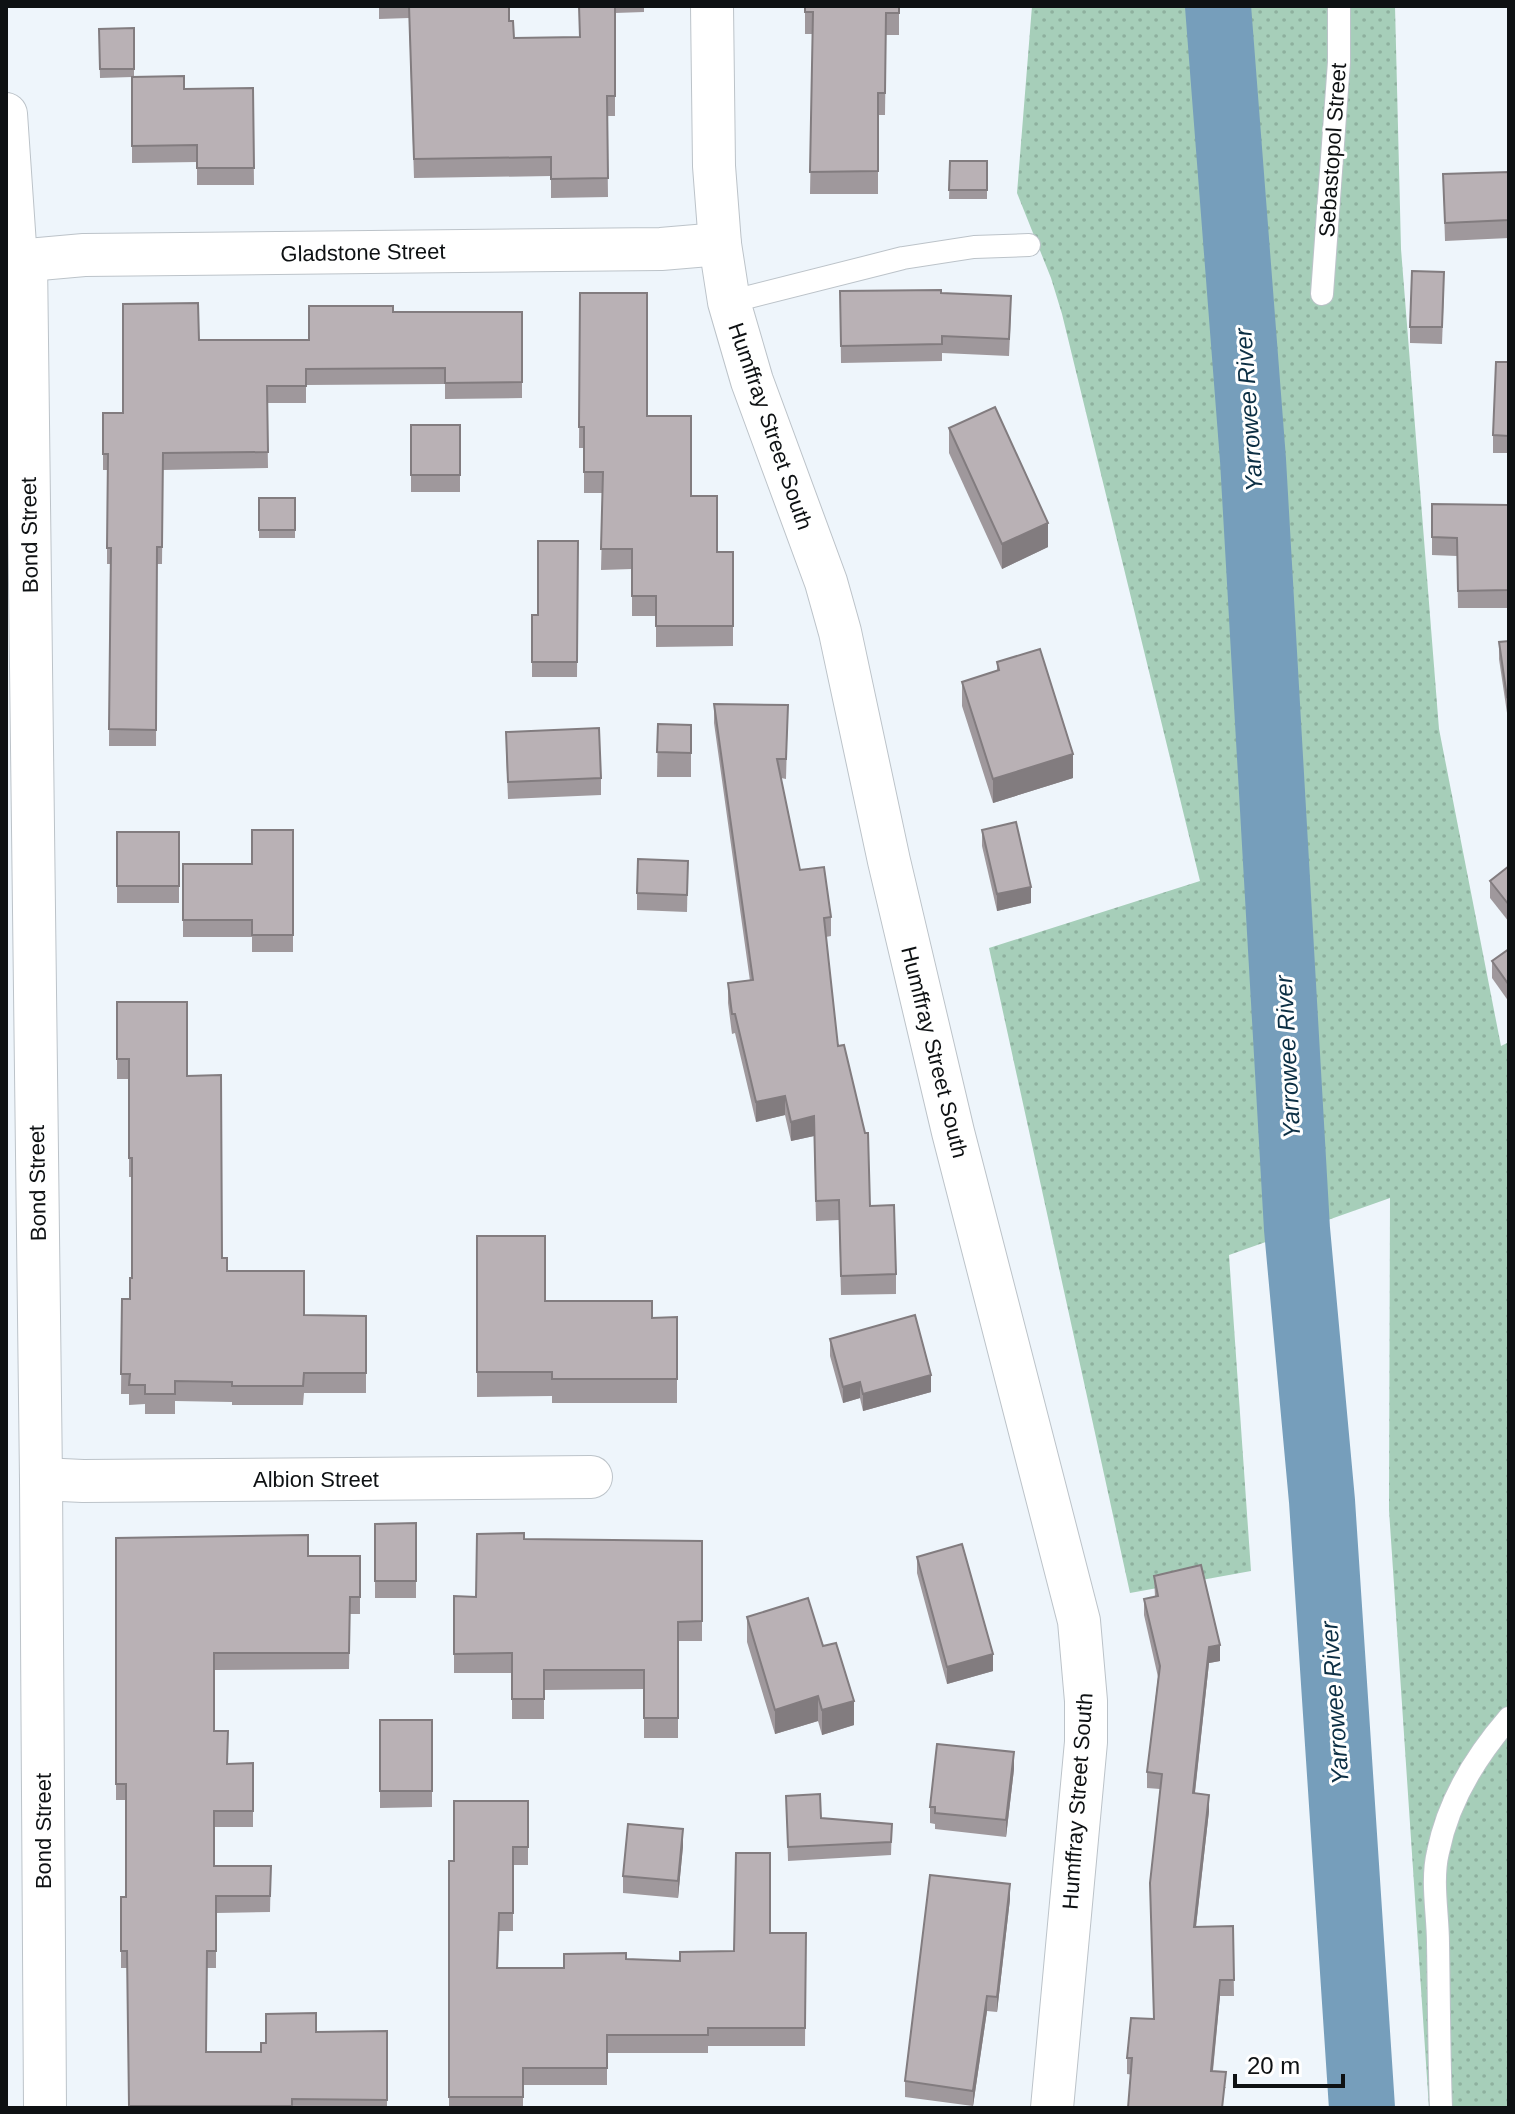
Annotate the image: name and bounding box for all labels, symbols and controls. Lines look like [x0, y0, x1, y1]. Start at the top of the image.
street label: Sebastopol Street [1314, 62, 1351, 238]
street label: Gladstone Street [280, 239, 446, 266]
street label: Humffray Street South [723, 319, 818, 533]
water label: Yarrowee River [1229, 326, 1268, 493]
street label: Bond Street [16, 477, 43, 593]
street label: Humffray Street South [896, 944, 973, 1161]
water label: Yarrowee River [1270, 974, 1305, 1139]
street label: Bond Street [24, 1125, 51, 1241]
street label: Albion Street [253, 1467, 379, 1492]
water label: Yarrowee River [1315, 1619, 1354, 1786]
street label: Humffray Street South [1057, 1692, 1098, 1910]
street label: Bond Street [31, 1773, 56, 1889]
scale bar [1235, 2038, 1343, 2088]
text: 20 m [1247, 2052, 1300, 2079]

